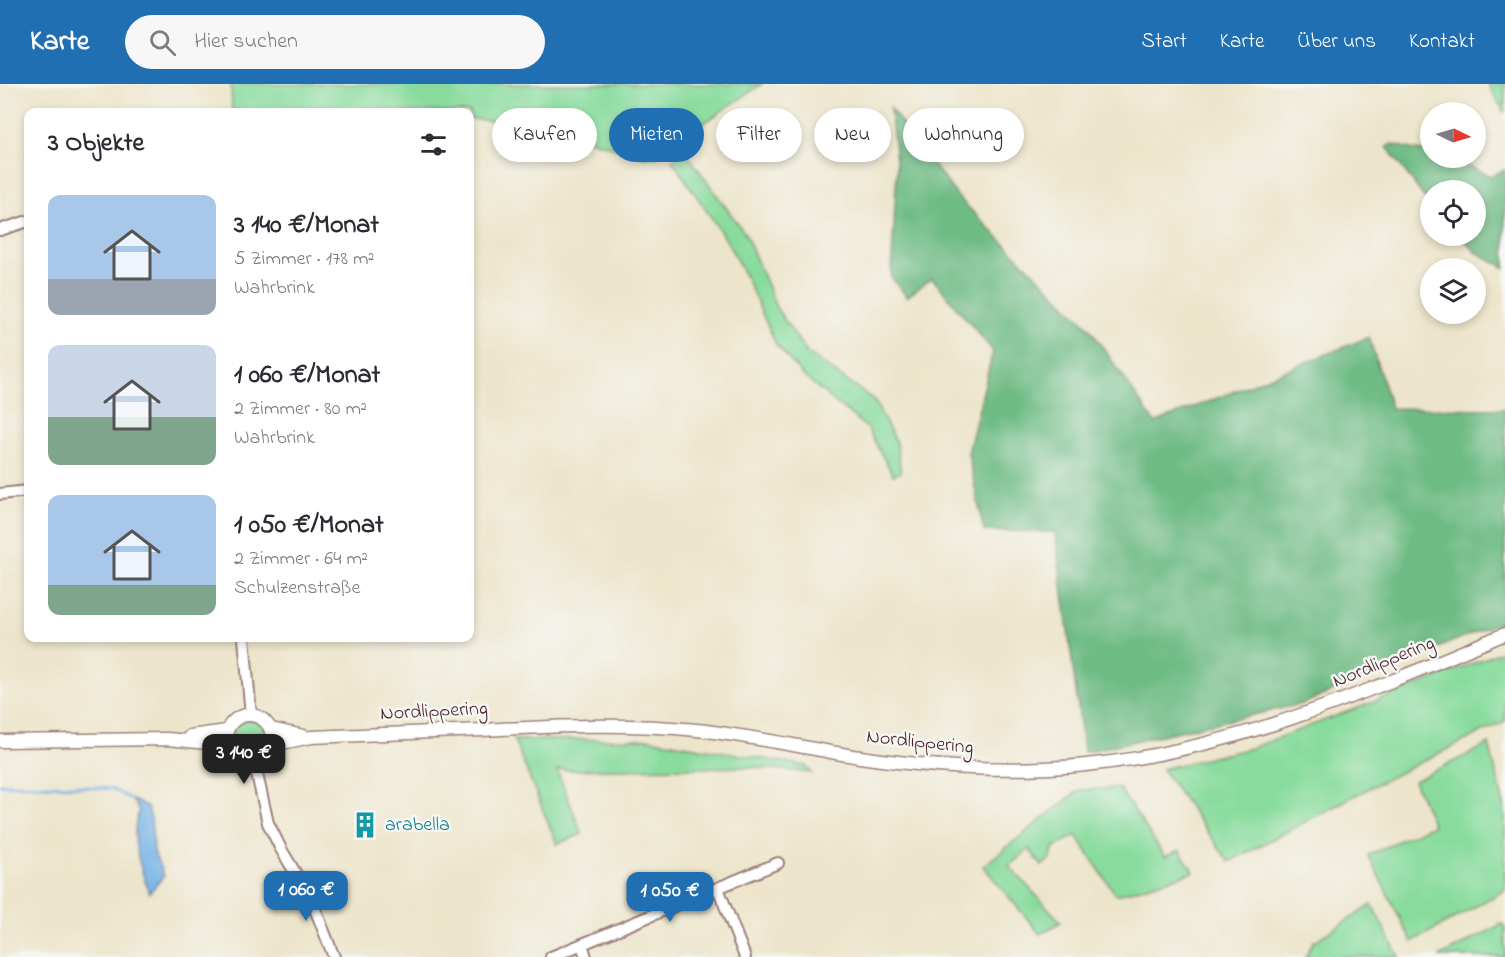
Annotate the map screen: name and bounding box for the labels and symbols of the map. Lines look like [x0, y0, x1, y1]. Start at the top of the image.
north arrow [1420, 102, 1486, 168]
street label: Nordlippering [1329, 629, 1440, 698]
street label: Nordlippering [379, 695, 489, 730]
street label: Nordlippering [865, 723, 975, 764]
pin: 3 140 € [189, 734, 299, 785]
building icon: arabella [350, 810, 380, 840]
place label: arabella [385, 811, 450, 840]
pin: 1 060 € [251, 871, 361, 922]
pin: 1 050 € [615, 872, 725, 923]

